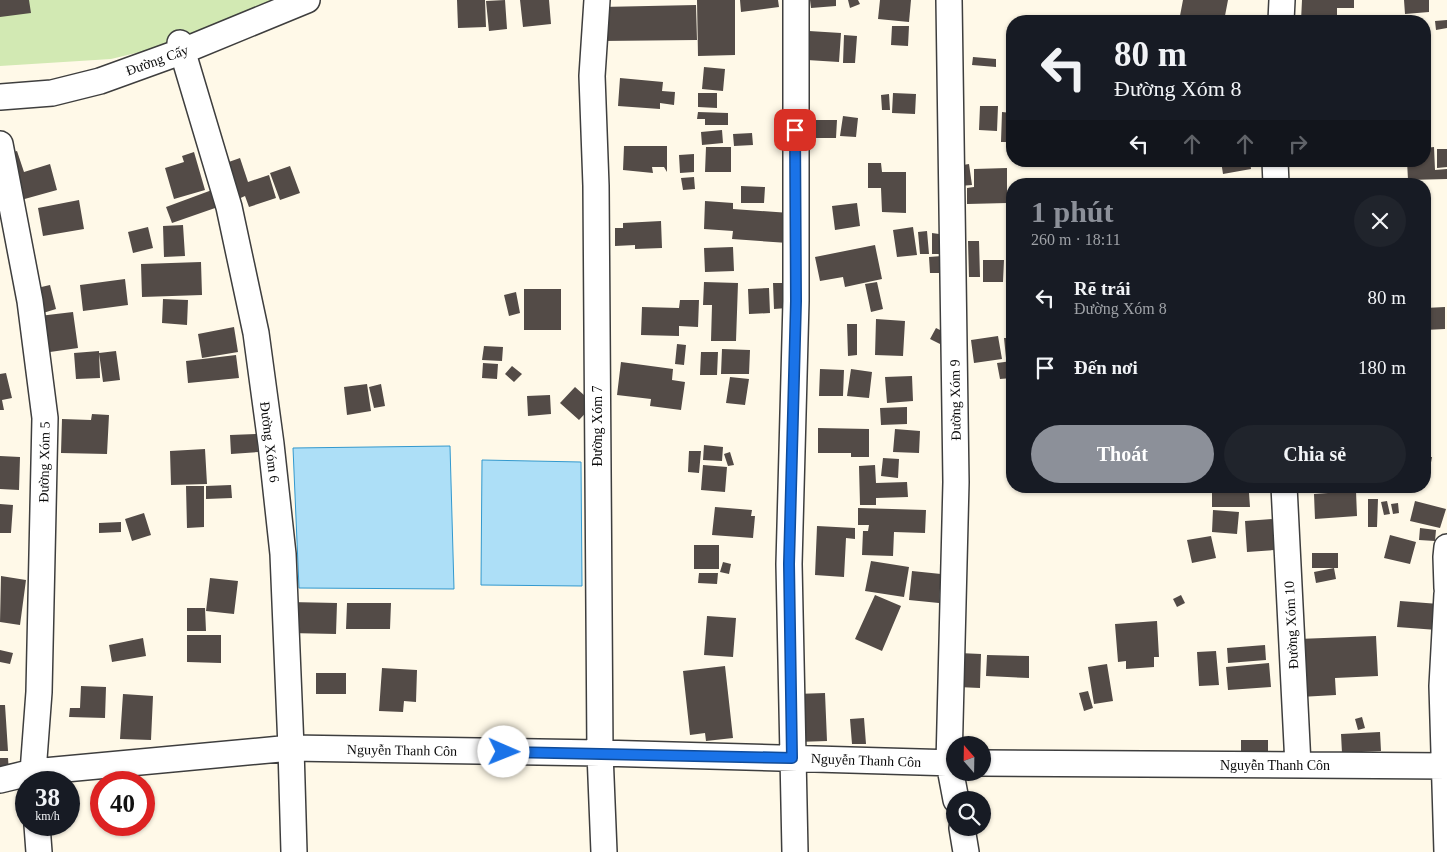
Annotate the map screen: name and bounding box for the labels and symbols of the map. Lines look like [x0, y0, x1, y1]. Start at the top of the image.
street label: Đường Cấy [124, 42, 190, 79]
pin [774, 109, 816, 151]
street label: Đường Xóm 9 [947, 359, 964, 441]
street label: Đường Xóm 7 [590, 385, 605, 467]
street label: Đường Xóm 6 [257, 401, 282, 483]
street label: Đường Xóm 5 [36, 421, 53, 503]
street label: Đường Xóm 10 [1282, 581, 1301, 669]
position arrow [477, 725, 529, 777]
north arrow [946, 736, 991, 781]
street label: Nguyễn Thanh Côn [347, 742, 457, 759]
street label: Nguyễn Thanh Côn [811, 751, 921, 770]
street label: Nguyễn Thanh Côn [1220, 758, 1330, 773]
speed limit sign: 40 [90, 771, 155, 836]

